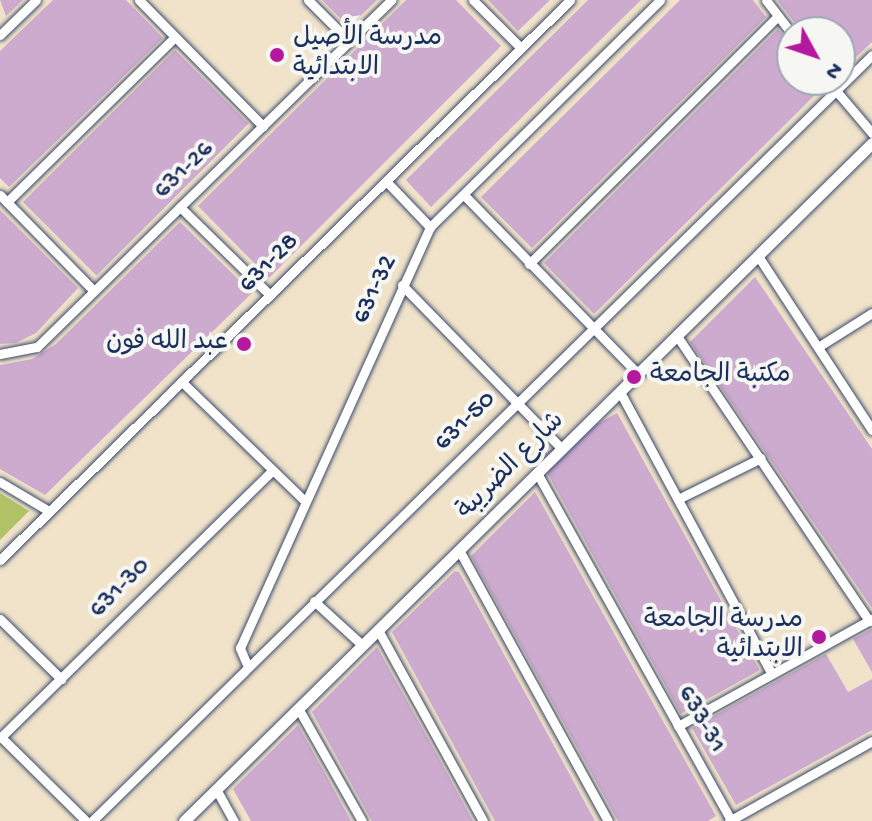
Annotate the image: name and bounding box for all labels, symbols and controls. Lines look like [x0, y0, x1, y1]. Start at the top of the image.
north arrow [776, 16, 856, 96]
place label: مدرسة الأصيل الابتدائية [293, 24, 442, 86]
marker: مدرسة الأصيل الابتدائية [268, 46, 286, 64]
text: N [818, 56, 847, 84]
street label: 631-26 [149, 135, 221, 207]
street label: 631-28 [233, 227, 307, 301]
street label: 631-32 [347, 251, 405, 329]
place label: عبد الله فون [106, 328, 228, 360]
marker: عبد الله فون [235, 335, 253, 353]
place label: مكتبة الجامعة [650, 361, 791, 393]
marker: مكتبة الجامعة [625, 368, 643, 386]
street label: 631-50 [429, 385, 503, 459]
street label: شارع الضريبة [452, 407, 572, 527]
street label: 631-30 [84, 552, 158, 626]
place label: مدرسة الجامعة الابتدائية [644, 606, 803, 668]
marker: مدرسة الجامعة الابتدائية [810, 628, 828, 646]
street label: 633-31 [669, 681, 731, 759]

